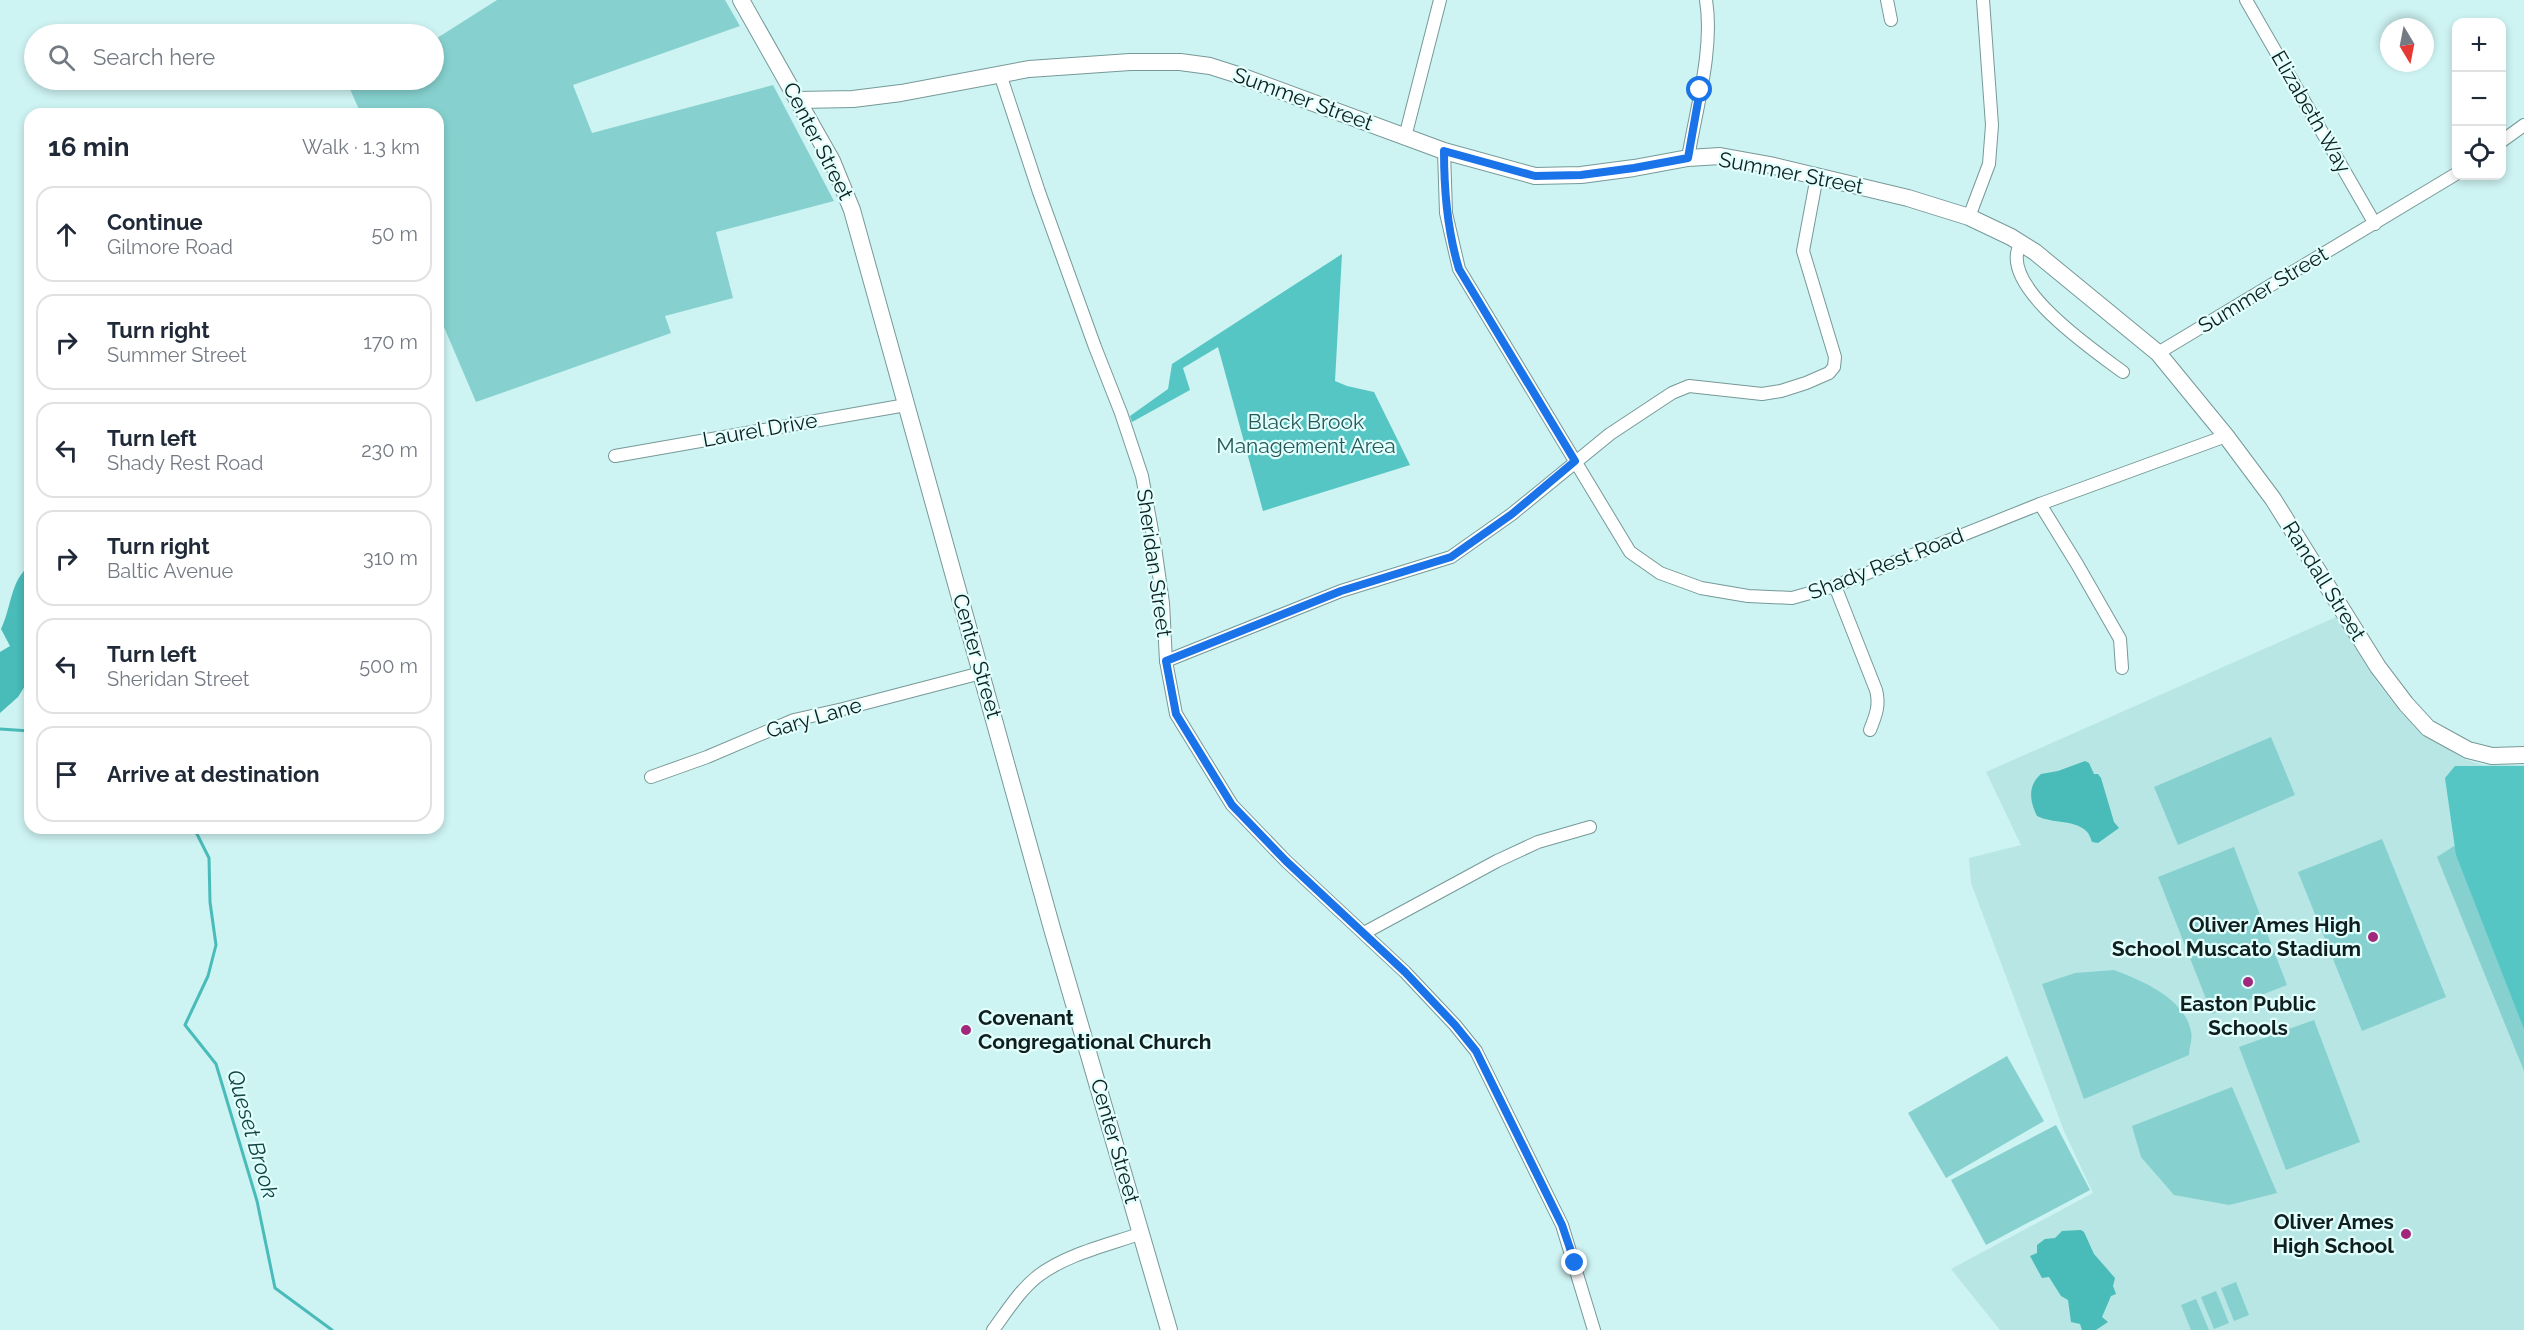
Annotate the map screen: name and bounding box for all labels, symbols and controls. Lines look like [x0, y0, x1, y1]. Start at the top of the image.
north arrow [2380, 18, 2434, 72]
map controls [2452, 18, 2506, 180]
button: + [2452, 18, 2506, 72]
search box [24, 24, 444, 90]
icon: search [45, 41, 78, 74]
text: Search here [93, 44, 215, 70]
street label: Elizabeth Way [2266, 46, 2357, 177]
street label: Summer Street [1230, 62, 1376, 135]
button: − [2452, 72, 2506, 126]
route start [1686, 76, 1712, 102]
street label: Center Street [778, 78, 859, 204]
button: locate [2452, 126, 2506, 180]
text: 16 min [48, 132, 129, 162]
text: Walk · 1.3 km [302, 135, 420, 159]
street label: Summer Street [1717, 146, 1865, 199]
text: Continue [107, 209, 203, 235]
icon: ahead [50, 218, 83, 251]
text: 50 m [371, 222, 418, 246]
text: Gilmore Road [107, 235, 233, 259]
street label: Summer Street [2193, 241, 2332, 338]
text: Turn right [107, 317, 210, 343]
icon: right [50, 326, 83, 359]
text: 170 m [363, 330, 418, 354]
text: Summer Street [107, 343, 247, 367]
street label: Laurel Drive [701, 407, 819, 452]
park label: Black Brook Management Area [1216, 409, 1396, 458]
text: Turn left [107, 425, 197, 451]
icon: left [50, 434, 83, 467]
text: 230 m [361, 438, 418, 462]
text: Shady Rest Road [107, 451, 263, 475]
street label: Sheridan Street [1132, 487, 1177, 639]
street label: Randall Street [2278, 516, 2371, 645]
street label: Shady Rest Road [1805, 522, 1967, 605]
text: Turn right [107, 533, 210, 559]
icon: right [50, 542, 83, 575]
text: 310 m [363, 546, 418, 570]
text: Baltic Avenue [107, 559, 233, 583]
street label: Center Street [948, 591, 1007, 721]
text: Turn left [107, 641, 197, 667]
icon: left [50, 650, 83, 683]
text: 500 m [359, 654, 418, 678]
text: Sheridan Street [107, 667, 249, 691]
street label: Gary Lane [763, 692, 865, 743]
icon: arrive [50, 758, 83, 791]
text: Arrive at destination [107, 761, 320, 787]
place label: Oliver Ames High School Muscato Stadium [2112, 912, 2361, 961]
marker: Oliver Ames High School Muscato Stadium [2366, 930, 2380, 944]
marker: Easton Public Schools [2241, 975, 2255, 989]
place label: Easton Public Schools [2180, 991, 2316, 1040]
place label: Covenant Congregational Church [978, 1005, 1212, 1054]
marker: Covenant Congregational Church [959, 1023, 973, 1037]
water label: Queset Brook [222, 1067, 284, 1202]
street label: Center Street [1086, 1076, 1145, 1206]
place label: Oliver Ames High School [2272, 1209, 2394, 1258]
marker: Oliver Ames High School [2399, 1227, 2413, 1241]
route end [1561, 1249, 1587, 1275]

